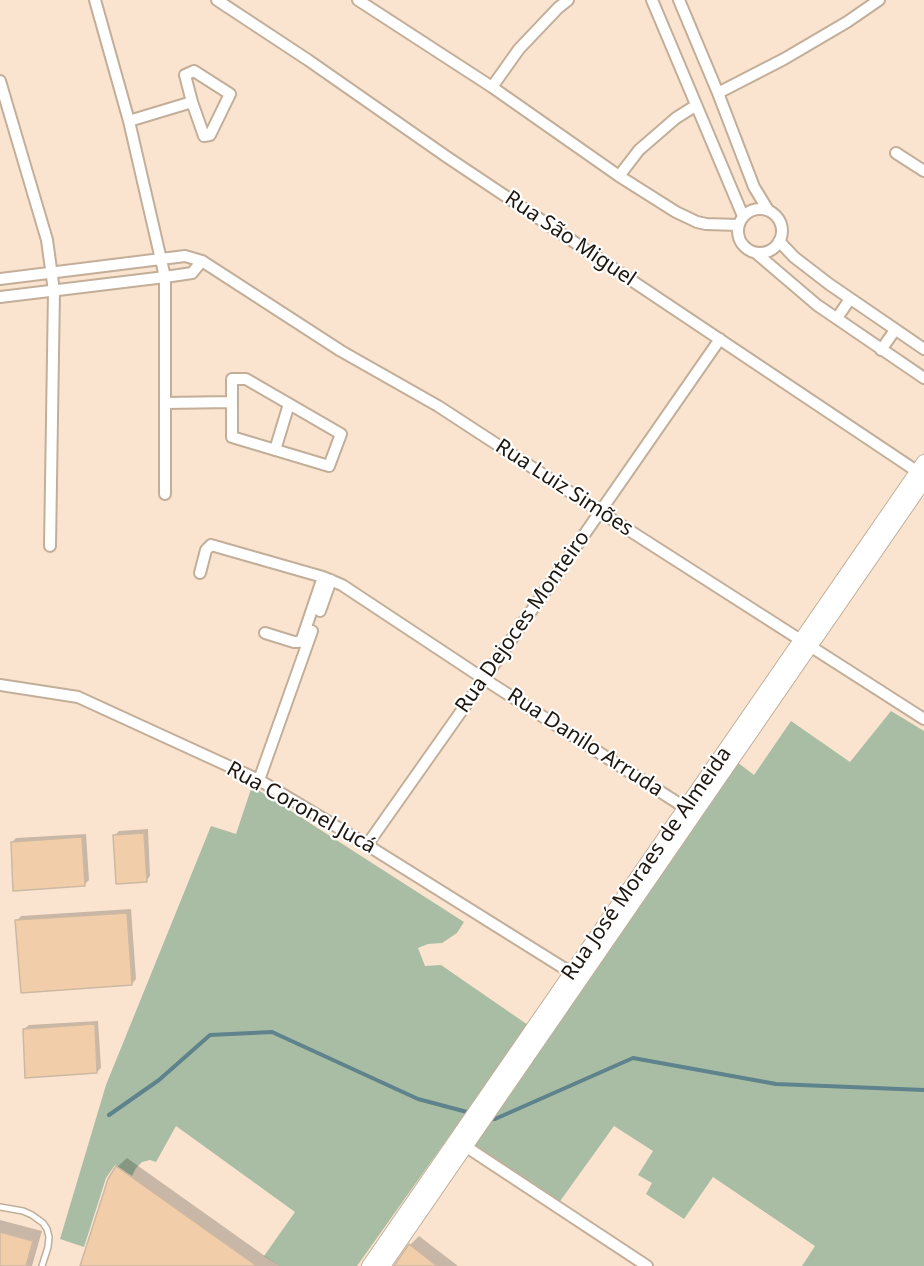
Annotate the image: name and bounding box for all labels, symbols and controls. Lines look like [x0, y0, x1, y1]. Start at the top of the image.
street label: Rua São Miguel [500, 186, 640, 292]
street label: Rua Luiz Simões [490, 434, 638, 542]
street label: Rua Dejoces Monteiro [451, 526, 595, 718]
street label: Rua Danilo Arruda [502, 683, 668, 803]
street label: Rua José Moraes de Almeida [557, 743, 737, 985]
street label: Rua Coronel Jucá [222, 757, 380, 859]

